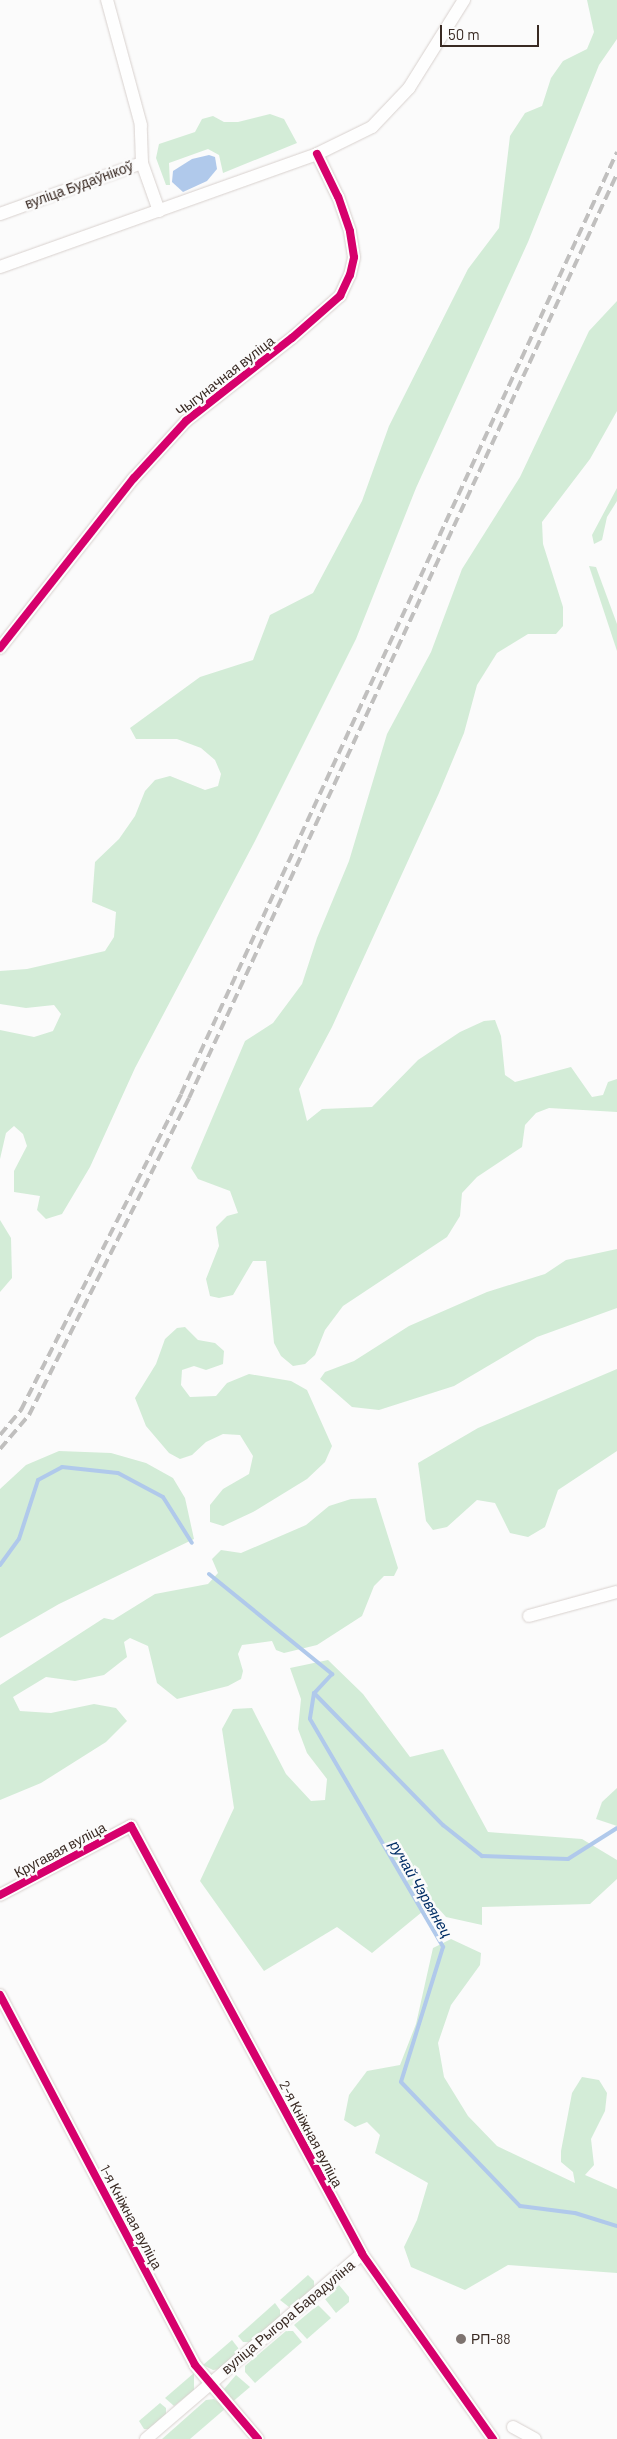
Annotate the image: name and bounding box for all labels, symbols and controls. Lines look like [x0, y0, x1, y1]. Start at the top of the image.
scale bar [442, 15, 541, 47]
text: 50 m [448, 25, 480, 43]
street label: вуліца Будаўнікоў [23, 158, 135, 212]
street label: Чыгуначная вуліца [172, 332, 278, 420]
street label: Кругавая вуліца [11, 1819, 109, 1881]
water label: ручай Чэрвянец [386, 1837, 456, 1941]
street label: 2-я Кніжная вуліца [276, 2078, 346, 2190]
street label: 1-я Кніжная вуліца [96, 2162, 166, 2272]
street label: вуліца Рыгора Барадуліна [218, 2256, 358, 2378]
place label: РП-88 [471, 2331, 511, 2347]
marker: РП-88 [455, 2333, 467, 2345]

